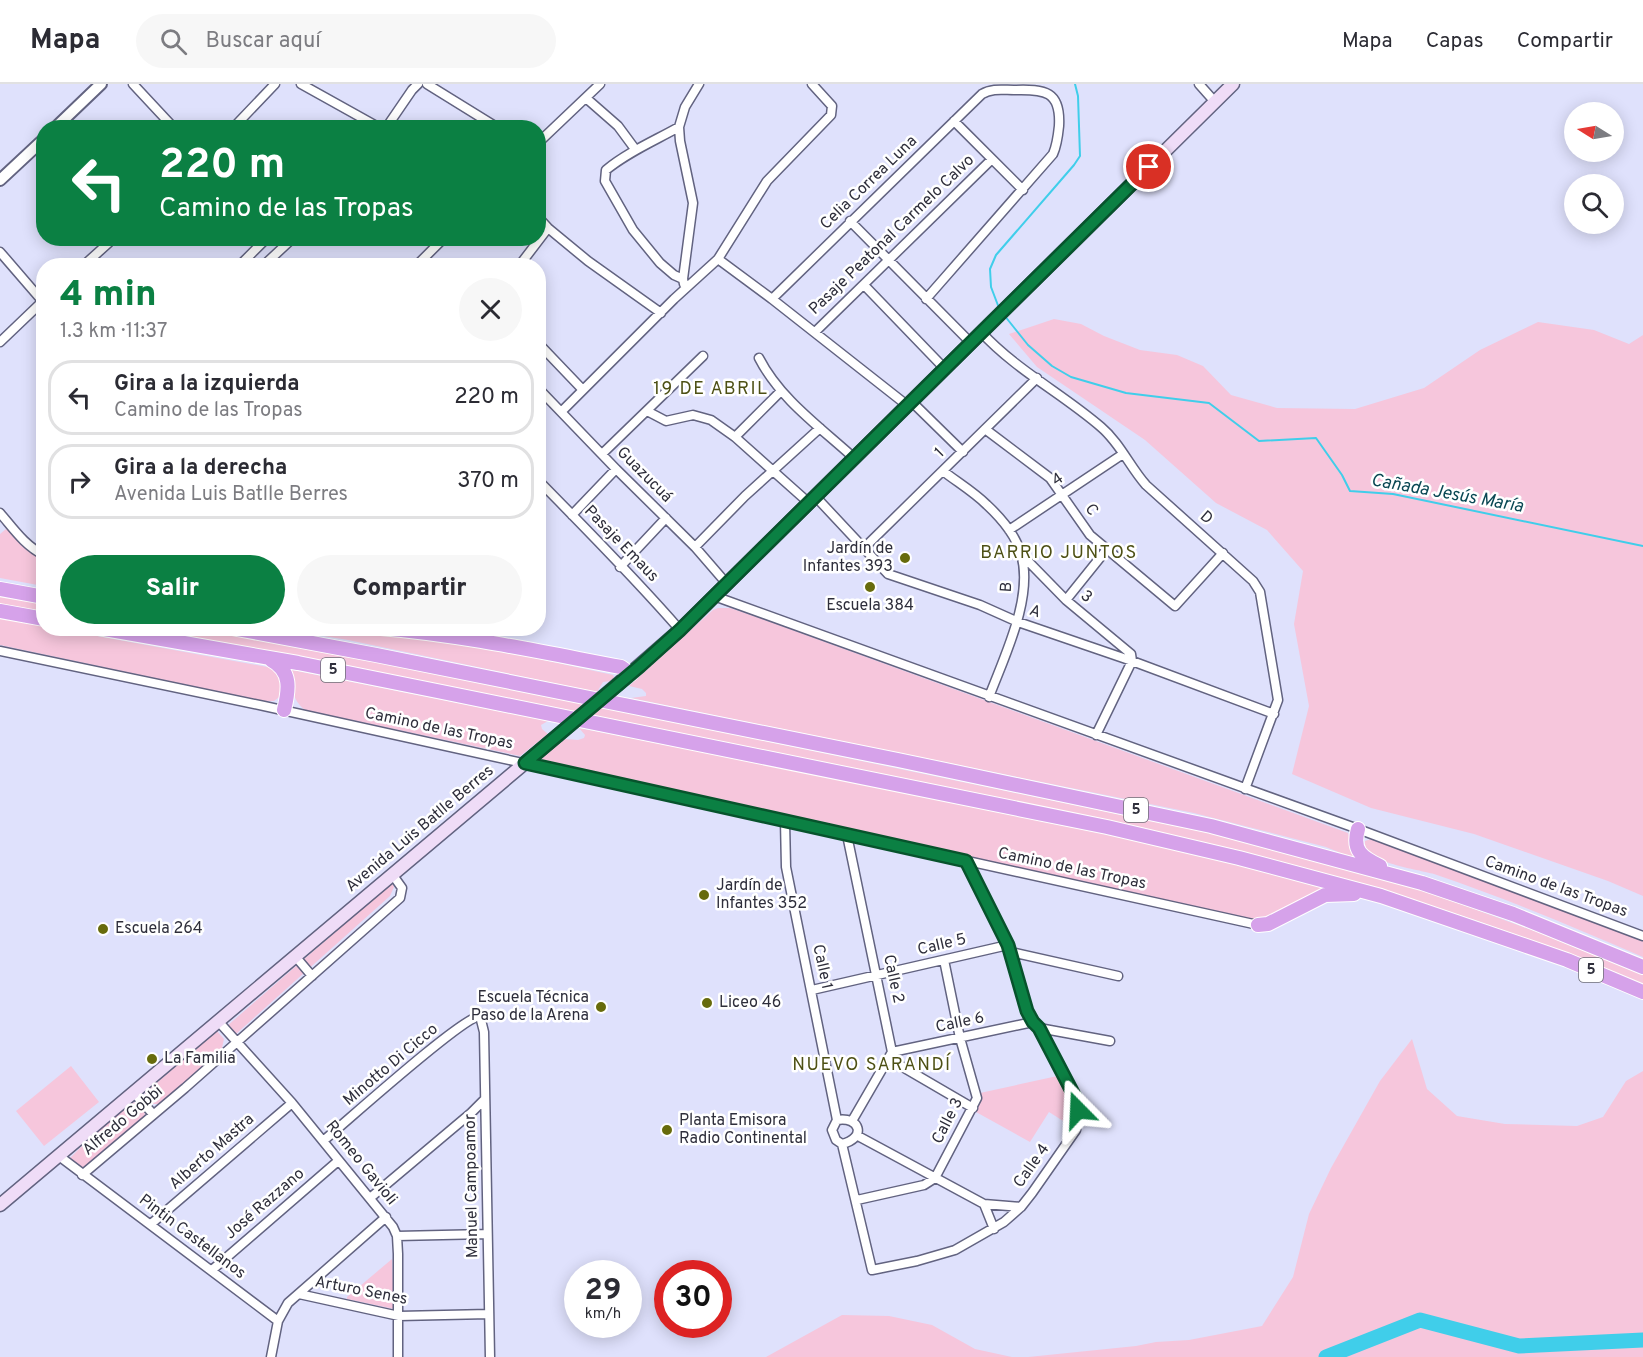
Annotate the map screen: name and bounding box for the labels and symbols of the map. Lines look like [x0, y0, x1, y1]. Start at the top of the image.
north arrow [1564, 102, 1624, 162]
street label: Celia Correa Luna [816, 132, 922, 234]
pin [1123, 141, 1174, 192]
street label: Pasaje Peatonal Carmelo Calvo [805, 151, 979, 319]
district label: 19 DE ABRIL [653, 378, 769, 401]
street label: Guazucuá [612, 443, 676, 507]
street label: 1 [931, 444, 949, 462]
street label: 4 [1048, 469, 1068, 491]
water label: Cañada Jesús María [1369, 469, 1526, 519]
street label: C [1080, 500, 1102, 520]
street label: Pasaje Emaus [579, 501, 663, 587]
street label: D [1195, 507, 1217, 529]
place label: Jardín de Infantes 393 [803, 539, 893, 577]
district label: BARRIO JUNTOS [980, 542, 1138, 565]
marker: Jardín de Infantes 393 [898, 551, 912, 565]
marker: Escuela 384 [863, 580, 877, 594]
street label: B [997, 581, 1017, 593]
street label: 3 [1076, 586, 1096, 608]
place label: Escuela 384 [826, 596, 914, 616]
street label: A [1027, 601, 1044, 623]
road number: 5 [321, 658, 345, 682]
street label: Camino de las Tropas [363, 704, 515, 754]
street label: Avenida Luis Batlle Berres [342, 761, 498, 897]
road number: 5 [1124, 798, 1148, 822]
street label: Camino de las Tropas [996, 844, 1148, 894]
street label: Camino de las Tropas [1482, 852, 1630, 922]
place label: Jardín de Infantes 352 [716, 876, 807, 914]
marker: Jardín de Infantes 352 [697, 888, 711, 902]
place label: Escuela 264 [115, 919, 203, 939]
marker: Escuela 264 [96, 922, 110, 936]
street label: Calle 5 [916, 930, 968, 960]
street label: Calle 1 [807, 943, 837, 991]
street label: Calle 2 [878, 953, 908, 1005]
road number: 5 [1579, 958, 1603, 982]
place label: Escuela Técnica Paso de la Arena [471, 988, 589, 1026]
place label: Liceo 46 [719, 993, 781, 1013]
marker: Liceo 46 [700, 996, 714, 1010]
marker: Escuela Técnica Paso de la Arena [594, 1000, 608, 1014]
street label: Calle 6 [934, 1008, 986, 1038]
street label: Minotto Di Cicco [340, 1019, 443, 1110]
place label: La Familia [164, 1049, 236, 1069]
marker: La Familia [145, 1052, 159, 1066]
district label: NUEVO SARANDÍ [792, 1052, 952, 1077]
position arrow [1046, 1078, 1110, 1142]
street label: Alfredo Gobbi [79, 1082, 167, 1160]
street label: Calle 3 [928, 1095, 968, 1147]
street label: Alberto Mastra [165, 1110, 259, 1194]
place label: Planta Emisora Radio Continental [679, 1111, 807, 1149]
street label: Manuel Campoamor [461, 1114, 483, 1258]
street label: Romeo Gavioli [321, 1117, 401, 1209]
marker: Planta Emisora Radio Continental [660, 1123, 674, 1137]
street label: Calle 4 [1010, 1140, 1054, 1192]
street label: José Razzano [221, 1164, 309, 1244]
street label: Pintin Castellanos [135, 1190, 249, 1284]
speed limit sign: 30 [654, 1260, 732, 1338]
street label: Arturo Senes [313, 1272, 409, 1310]

